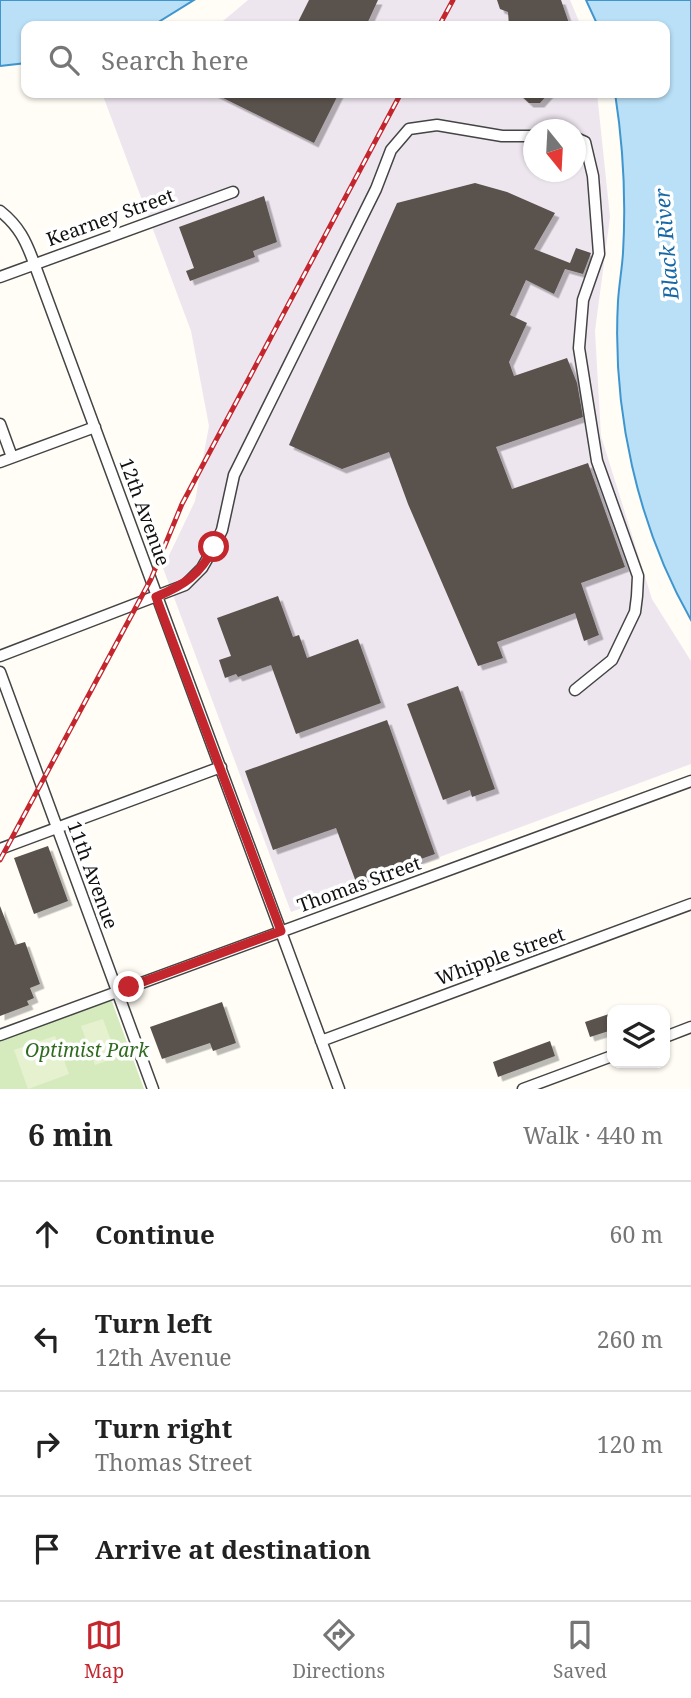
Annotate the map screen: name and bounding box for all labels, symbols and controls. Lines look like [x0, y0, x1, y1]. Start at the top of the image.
search box [21, 21, 670, 98]
icon: search [45, 41, 83, 79]
text: Search here [101, 42, 249, 78]
north arrow [523, 119, 586, 182]
street label: Kearney Street [43, 182, 178, 252]
water label: Black River [647, 187, 685, 302]
street label: 12th Avenue [113, 455, 177, 569]
route start [198, 531, 229, 562]
street label: 11th Avenue [61, 818, 125, 932]
street label: Thomas Street [294, 849, 425, 918]
street label: Whipple Street [432, 921, 568, 991]
route end [113, 971, 144, 1002]
map controls [607, 1005, 670, 1068]
button: layers [607, 1005, 670, 1068]
park label: Optimist Park [25, 1037, 150, 1063]
text: 6 min [28, 1114, 113, 1155]
text: Walk · 440 m [523, 1119, 663, 1151]
icon: ahead [28, 1215, 66, 1253]
text: Continue [95, 1216, 215, 1252]
text: 60 m [610, 1218, 663, 1250]
text: Turn left [95, 1305, 212, 1341]
icon: left [28, 1320, 66, 1358]
text: 260 m [597, 1323, 663, 1355]
text: 12th Avenue [95, 1341, 232, 1373]
text: Turn right [95, 1410, 232, 1446]
icon: right [28, 1425, 66, 1463]
text: 120 m [597, 1428, 663, 1460]
text: Thomas Street [95, 1446, 252, 1478]
icon: arrive [28, 1530, 66, 1568]
text: Arrive at destination [95, 1531, 371, 1567]
tab: Map [84, 1616, 124, 1684]
tab: Directions [292, 1616, 385, 1684]
tab: Saved [553, 1616, 607, 1684]

